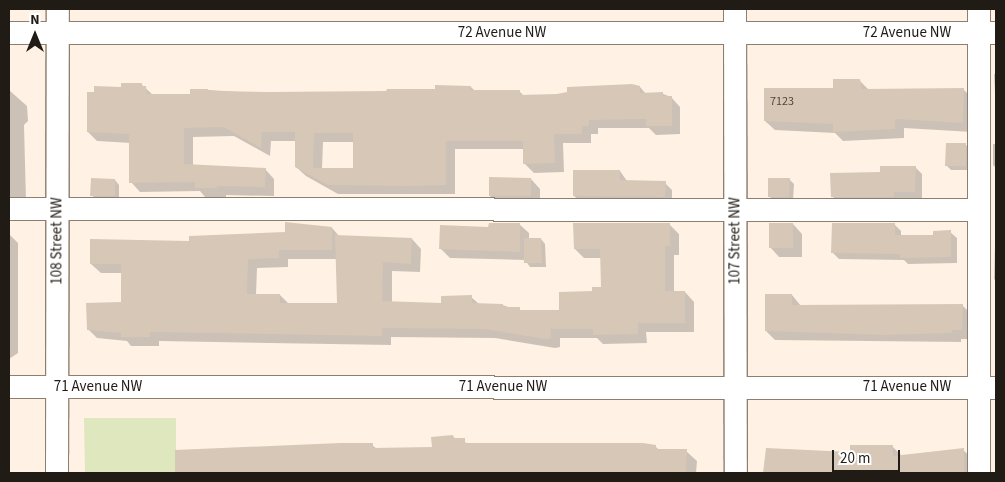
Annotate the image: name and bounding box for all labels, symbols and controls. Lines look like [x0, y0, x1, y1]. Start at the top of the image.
north arrow [10, 10, 60, 60]
text: N [30, 10, 40, 30]
street label: 72 Avenue NW [458, 24, 546, 42]
street label: 72 Avenue NW [863, 24, 951, 42]
house number: 7123 [770, 95, 794, 109]
street label: 108 Street NW [48, 197, 66, 285]
street label: 107 Street NW [726, 197, 744, 285]
street label: 71 Avenue NW [54, 378, 142, 396]
street label: 71 Avenue NW [459, 378, 547, 396]
street label: 71 Avenue NW [863, 378, 951, 396]
scale bar [835, 440, 902, 472]
text: 20 m [840, 448, 870, 469]

